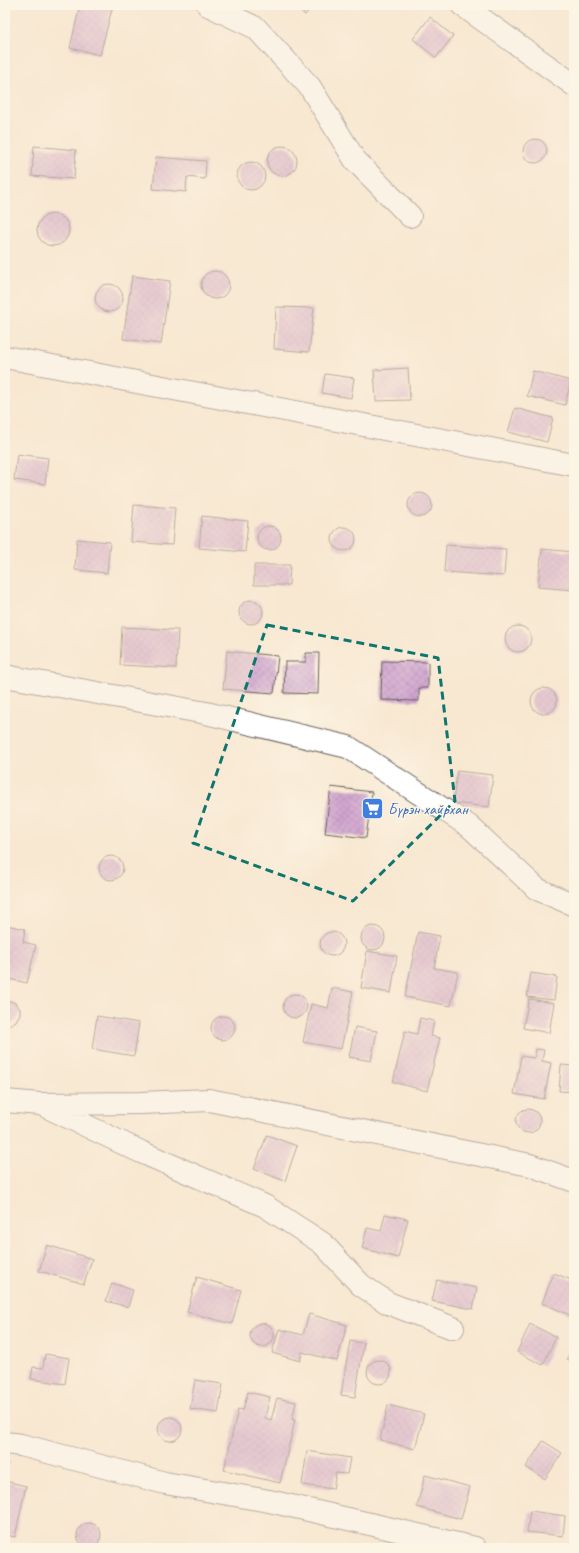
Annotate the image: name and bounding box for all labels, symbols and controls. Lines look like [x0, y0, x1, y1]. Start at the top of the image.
supermarket icon: Бүрэн хайрхан [360, 796, 386, 822]
place label: Бүрэн хайрхан [388, 799, 469, 819]

